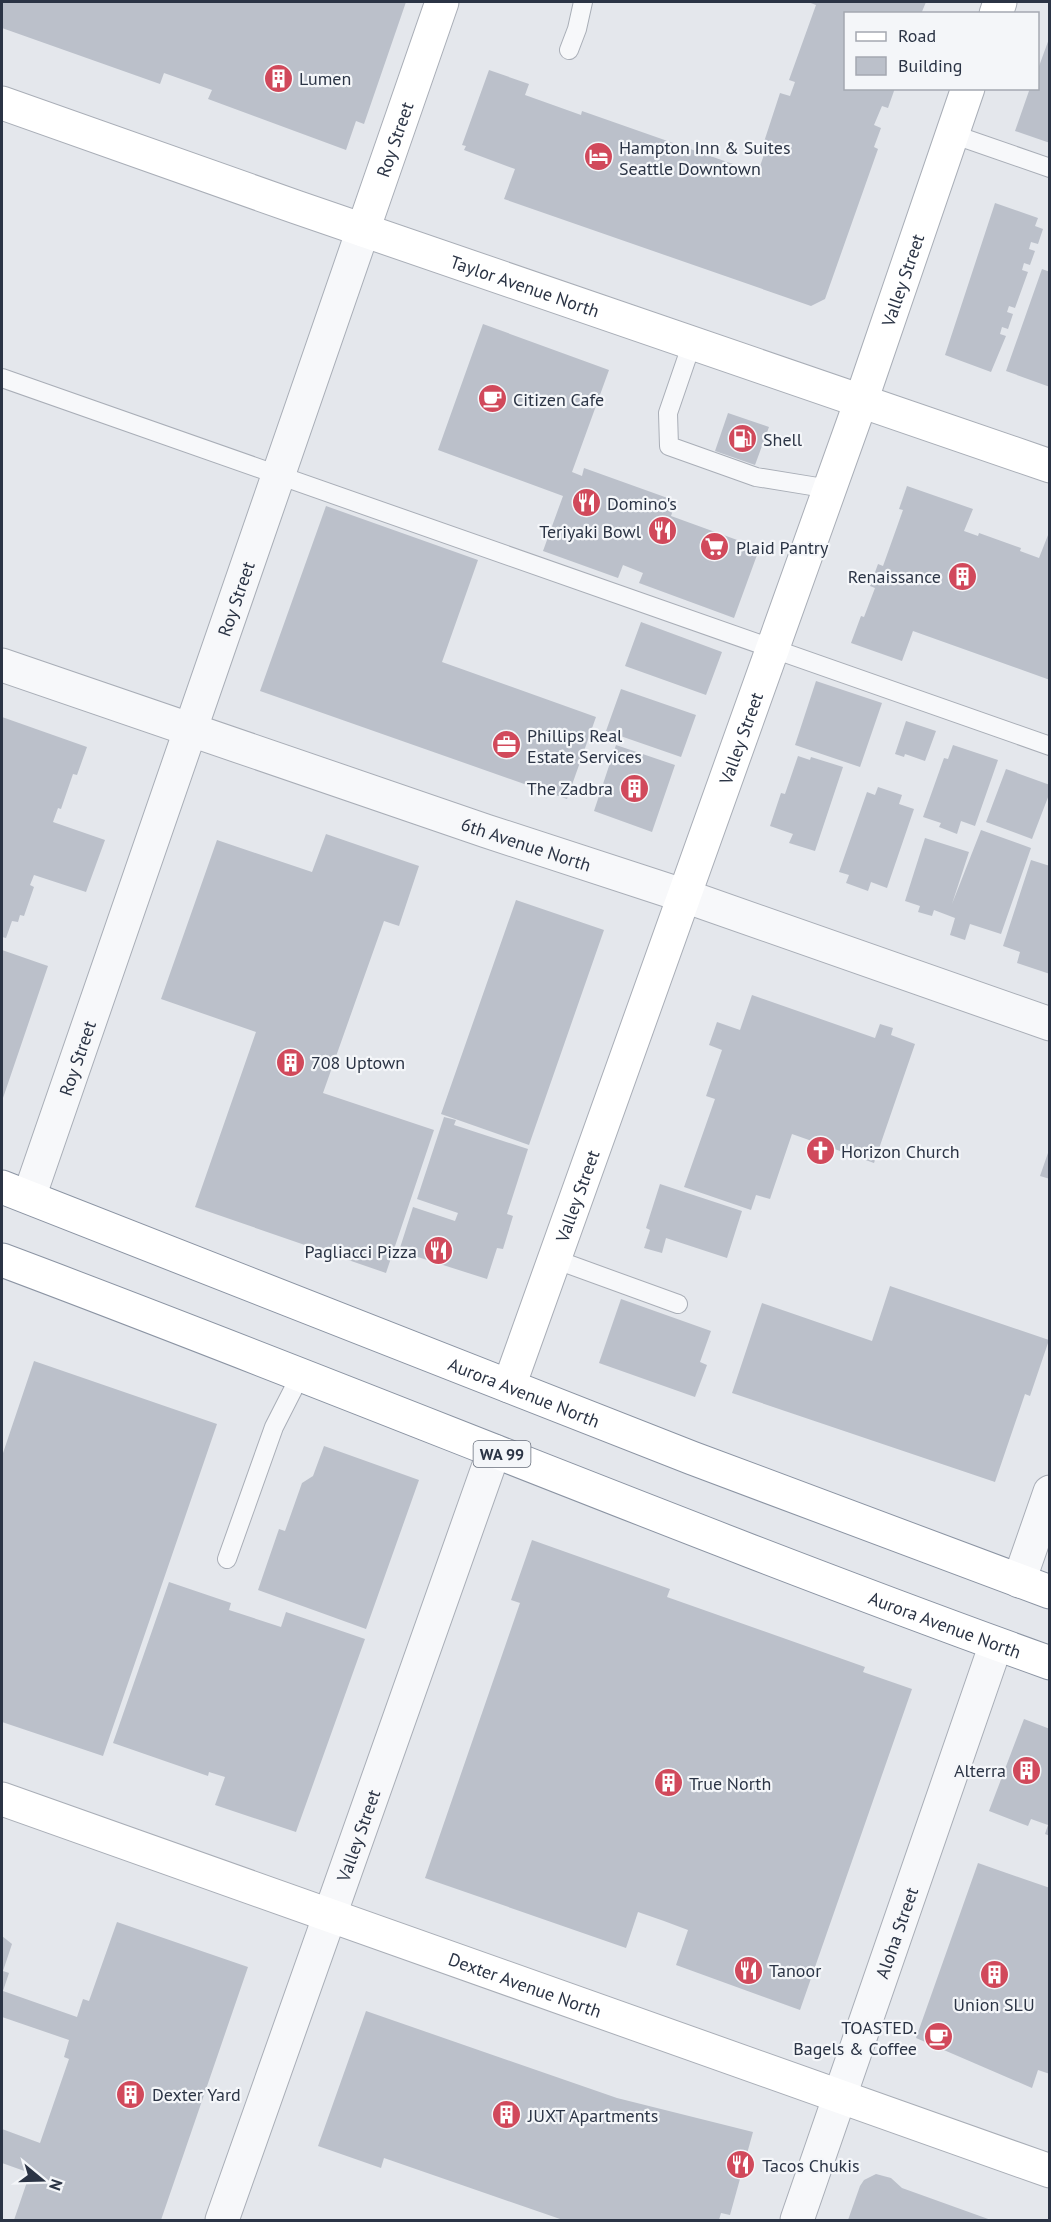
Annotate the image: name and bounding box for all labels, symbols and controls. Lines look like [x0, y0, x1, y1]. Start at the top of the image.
legend [844, 12, 1039, 90]
text: Road [898, 24, 936, 47]
text: Building [898, 54, 962, 77]
building icon: Lumen [262, 62, 294, 94]
place label: Lumen [299, 67, 351, 90]
street label: Roy Street [371, 99, 418, 180]
place label: Hampton Inn & Suites Seattle Downtown [619, 136, 791, 180]
hotel icon: Hampton Inn & Suites Seattle Downtown [582, 141, 614, 173]
street label: Valley Street [876, 231, 929, 330]
street label: Taylor Avenue North [447, 249, 603, 322]
cafe icon: Citizen Cafe [476, 383, 508, 415]
place label: Citizen Cafe [513, 388, 604, 411]
fuel station icon: Shell [726, 423, 758, 455]
place label: Shell [763, 428, 803, 451]
restaurant icon: Domino's [570, 487, 602, 519]
place label: Domino's [607, 492, 677, 515]
restaurant icon: Teriyaki Bowl [646, 515, 678, 547]
place label: Teriyaki Bowl [539, 520, 642, 543]
supermarket icon: Plaid Pantry [699, 531, 731, 563]
place label: Plaid Pantry [736, 536, 829, 559]
street label: Roy Street [212, 558, 259, 639]
building icon: Renaissance [946, 560, 978, 592]
place label: Renaissance [848, 565, 941, 588]
street label: Valley Street [713, 689, 768, 788]
place label: Phillips Real Estate Services [527, 724, 642, 768]
office icon: Phillips Real Estate Services [490, 729, 522, 761]
building icon: The Zadbra [618, 772, 650, 804]
place label: The Zadbra [527, 777, 613, 800]
street label: 6th Avenue North [458, 812, 594, 876]
street label: Roy Street [53, 1017, 101, 1099]
building icon: 708 Uptown [274, 1046, 306, 1078]
place label: 708 Uptown [311, 1051, 405, 1074]
church icon: Horizon Church [804, 1135, 836, 1167]
place label: Horizon Church [841, 1140, 960, 1163]
street label: Valley Street [550, 1147, 604, 1246]
restaurant icon: Pagliacci Pizza [422, 1235, 454, 1267]
place label: Pagliacci Pizza [305, 1240, 417, 1263]
street label: Aurora Avenue North [445, 1352, 603, 1432]
road number: WA 99 [474, 1441, 530, 1467]
street label: Aurora Avenue North [866, 1586, 1024, 1663]
building icon: Alterra [1011, 1754, 1043, 1786]
place label: Alterra [954, 1759, 1006, 1782]
building icon: True North [652, 1767, 684, 1799]
place label: True North [689, 1772, 771, 1795]
street label: Valley Street [331, 1786, 385, 1885]
street label: Aloha Street [870, 1884, 923, 1981]
street label: Dexter Avenue North [445, 1947, 605, 2022]
restaurant icon: Tanoor [732, 1954, 764, 1986]
place label: Tanoor [769, 1959, 821, 1982]
building icon: Union SLU [978, 1959, 1010, 1991]
place label: Union SLU [953, 1993, 1035, 2016]
place label: TOASTED. Bagels & Coffee [793, 2016, 917, 2060]
cafe icon: TOASTED. Bagels & Coffee [922, 2021, 954, 2053]
building icon: Dexter Yard [115, 2078, 147, 2110]
place label: Dexter Yard [152, 2083, 241, 2106]
building icon: JUXT Apartments [491, 2099, 523, 2131]
place label: JUXT Apartments [527, 2104, 658, 2127]
restaurant icon: Tacos Chukis [725, 2149, 757, 2181]
north arrow [12, 2150, 72, 2210]
place label: Tacos Chukis [762, 2154, 860, 2177]
text: N [45, 2177, 67, 2193]

